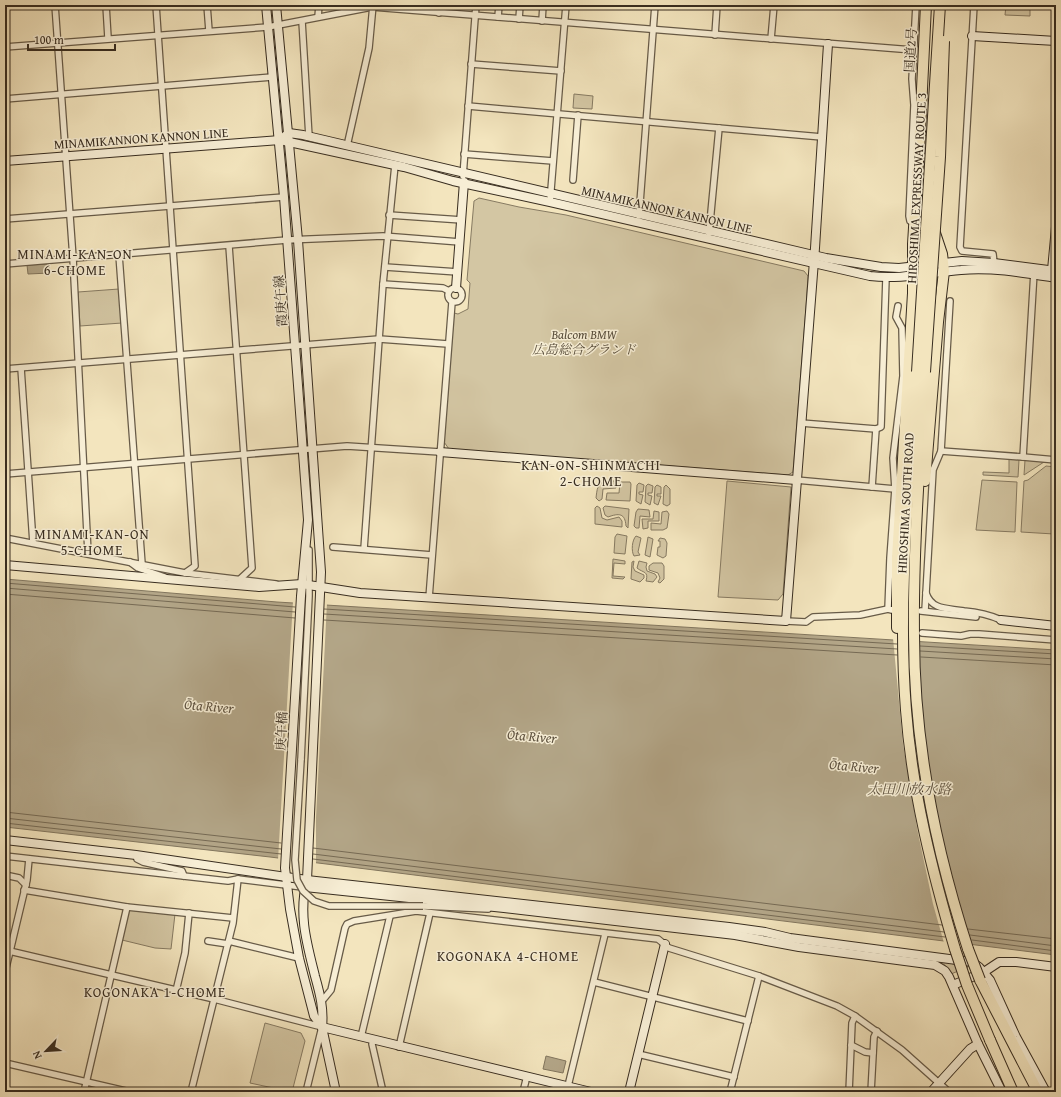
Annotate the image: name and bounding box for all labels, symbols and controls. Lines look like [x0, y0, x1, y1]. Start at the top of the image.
scale bar [28, 26, 115, 52]
street label: 国道2号 [900, 27, 921, 73]
text: 100 m [34, 31, 64, 48]
street label: HIROSHIMA EXPRESSWAY ROUTE 3 [902, 92, 931, 284]
street label: MINAMIKANNON KANNON LINE [53, 123, 229, 154]
street label: MINAMIKANNON KANNON LINE [580, 181, 755, 238]
district label: MINAMI-KAN-ON 6-CHOME [17, 244, 133, 280]
street label: 霞庚午線 [269, 274, 292, 328]
park label: Balcom BMW 広島総合グランド [532, 325, 637, 359]
street label: HIROSHIMA SOUTH ROAD [892, 432, 919, 574]
district label: KAN-ON-SHINMACHI 2-CHOME [521, 455, 661, 491]
district label: MINAMI-KAN-ON 5-CHOME [34, 524, 150, 560]
water label: Ōta River [183, 694, 235, 718]
street label: 庚午橋 [271, 711, 292, 751]
water label: Ōta River [506, 724, 558, 748]
water label: Ōta River [828, 754, 880, 778]
water label: 太田川放水路 [867, 779, 952, 799]
district label: KOGONAKA 4-CHOME [437, 946, 579, 966]
district label: KOGONAKA 1-CHOME [84, 982, 226, 1002]
north arrow [26, 1031, 66, 1071]
text: N [28, 1048, 46, 1062]

